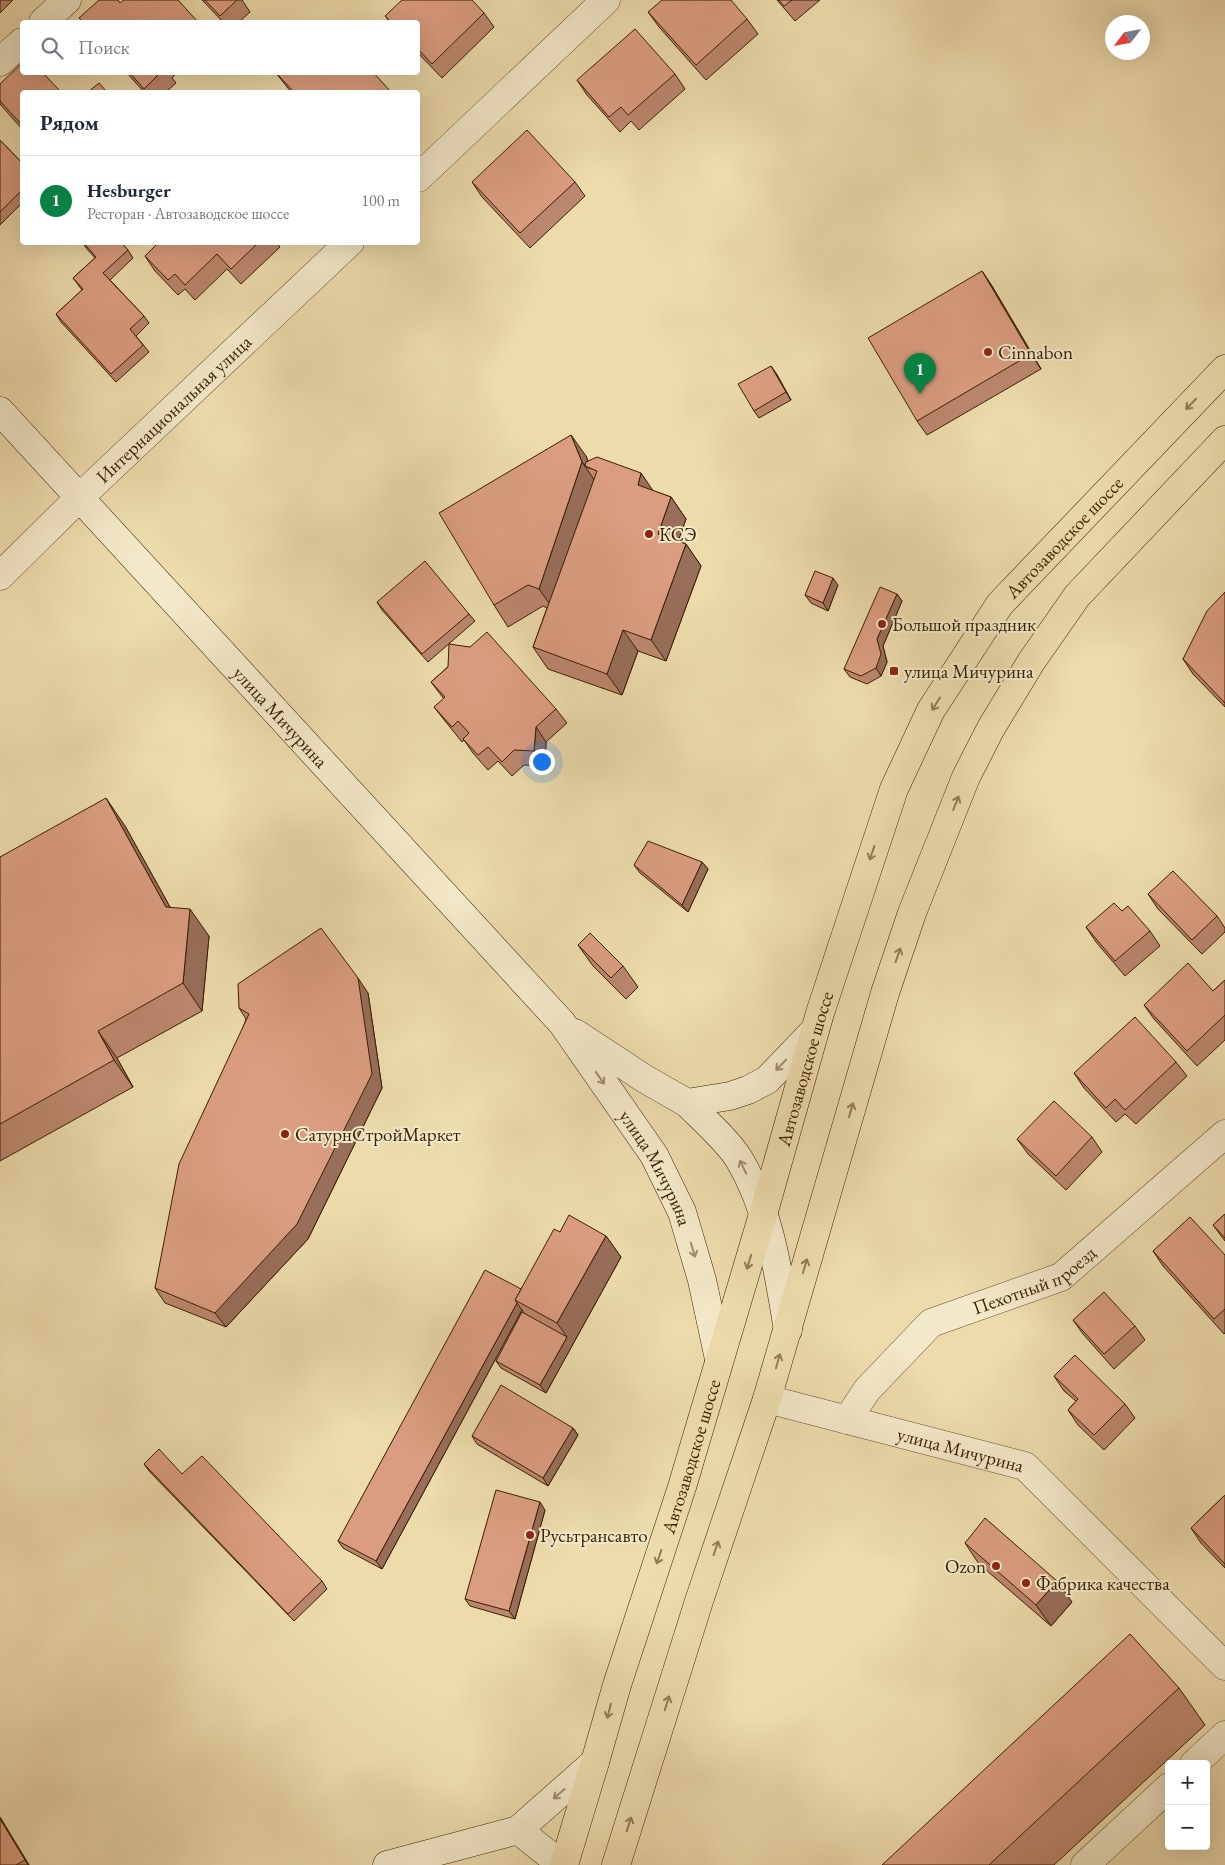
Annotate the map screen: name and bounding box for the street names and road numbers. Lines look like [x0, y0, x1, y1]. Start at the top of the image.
street label: Интернациональная улица [90, 329, 257, 488]
street label: Автозаводское шоссе [999, 471, 1128, 604]
street label: улица Мичурина [228, 660, 334, 773]
street label: Автозаводское шоссе [770, 988, 839, 1150]
street label: улица Мичурина [614, 1105, 698, 1229]
street label: Пехотный проезд [969, 1240, 1101, 1320]
street label: Автозаводское шоссе [655, 1376, 726, 1538]
street label: улица Мичурина [895, 1421, 1027, 1478]

